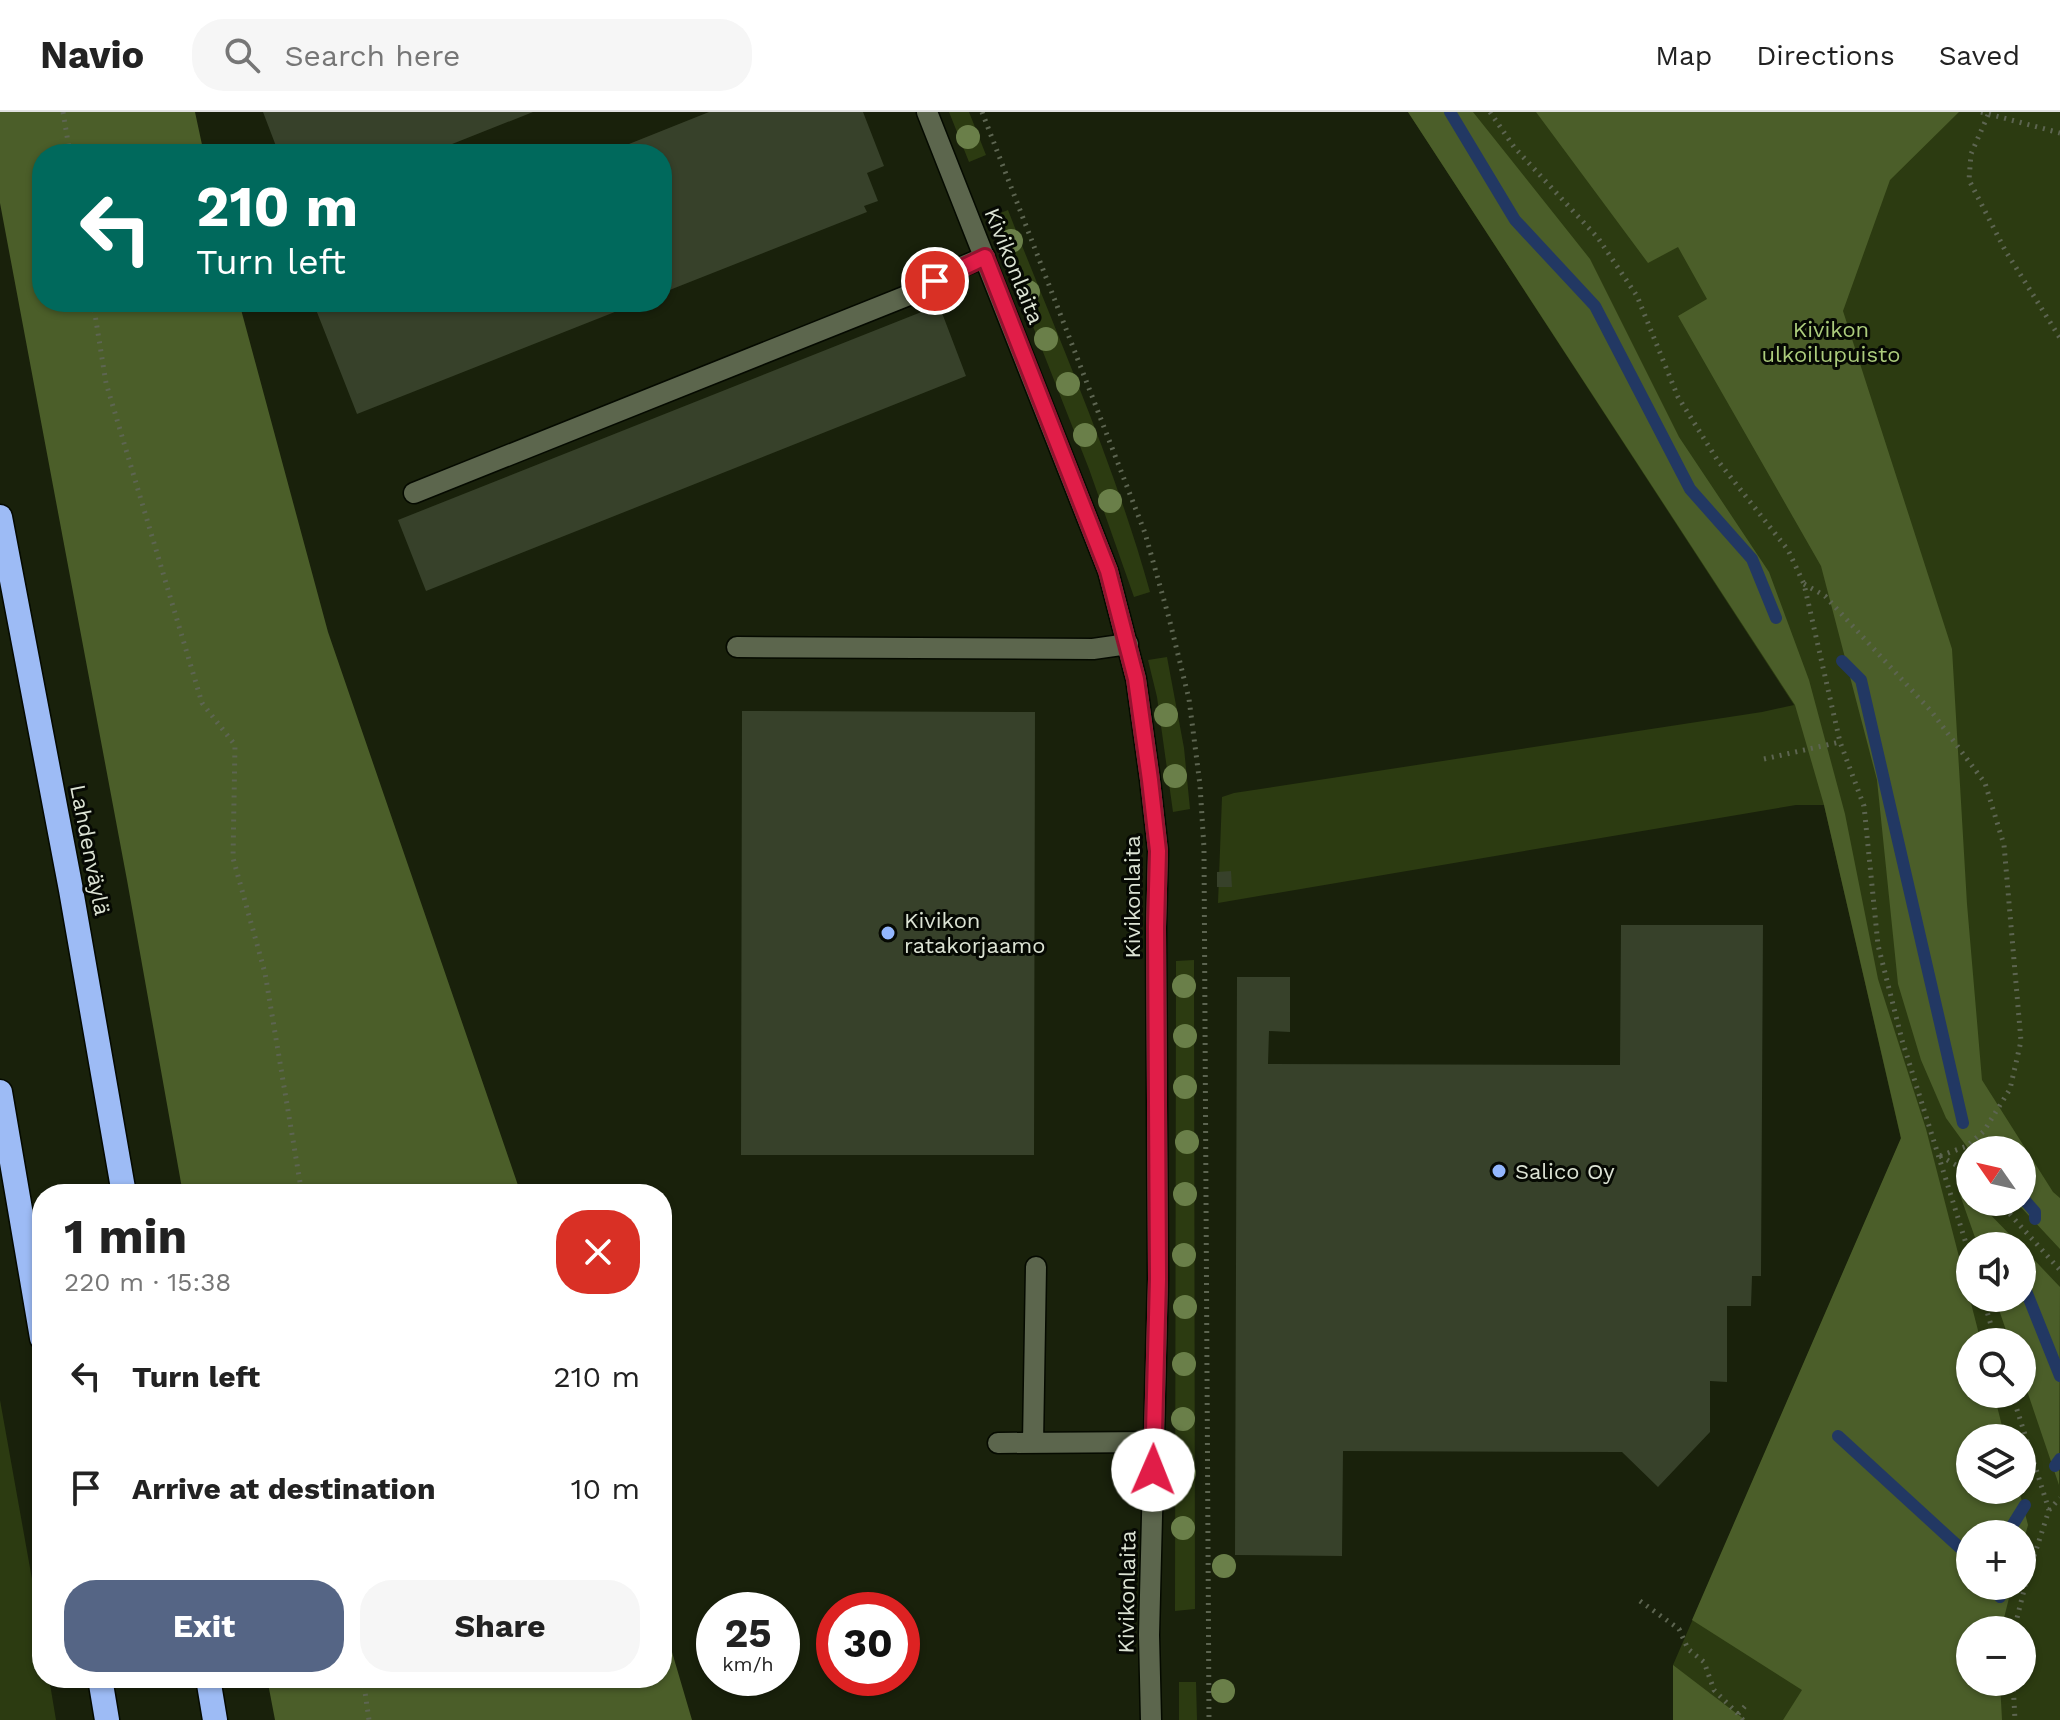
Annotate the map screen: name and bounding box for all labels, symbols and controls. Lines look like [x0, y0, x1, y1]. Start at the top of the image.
search box [192, 19, 752, 91]
text: Navio [40, 33, 144, 77]
icon: search [220, 33, 264, 77]
text: Search here [284, 38, 460, 73]
text: Map [1655, 39, 1712, 72]
text: Directions [1756, 39, 1895, 72]
text: Saved [1939, 39, 2020, 72]
text: 210 m [196, 174, 358, 240]
icon: left [64, 176, 168, 280]
street label: Kivikonlaita [979, 204, 1049, 328]
text: Turn left [196, 241, 346, 283]
pin [901, 247, 969, 315]
icon: arrive [913, 259, 957, 303]
park label: Kivikon ulkoilupuisto [1762, 317, 1900, 367]
street label: Lahdenväylä [65, 783, 115, 917]
street label: Kivikonlaita [1120, 835, 1145, 959]
place label: Kivikon ratakorjaamo [904, 908, 1046, 958]
marker: Kivikon ratakorjaamo [879, 924, 897, 942]
north arrow [1956, 1136, 2036, 1216]
map controls [1956, 1136, 2036, 1696]
place label: Salico Oy [1515, 1159, 1615, 1184]
marker: Salico Oy [1490, 1162, 1508, 1180]
text: 1 min [64, 1208, 187, 1265]
button: close [556, 1210, 640, 1294]
button: sound [1956, 1232, 2036, 1312]
text: 220 m · 15:38 [64, 1267, 231, 1297]
button: search [1956, 1328, 2036, 1408]
icon: left [64, 1354, 108, 1398]
text: Turn left [132, 1359, 260, 1394]
text: 210 m [553, 1359, 640, 1394]
button: layers [1956, 1424, 2036, 1504]
position arrow [1111, 1428, 1195, 1512]
icon: arrive [64, 1466, 108, 1510]
text: Arrive at destination [132, 1471, 436, 1506]
text: 10 m [571, 1471, 640, 1506]
button: + [1956, 1520, 2036, 1600]
street label: Kivikonlaita [1113, 1530, 1141, 1654]
button: Exit [64, 1580, 344, 1672]
button: Share [360, 1580, 640, 1672]
speed limit sign: 30 [816, 1592, 920, 1696]
text: 25 [724, 1610, 772, 1657]
button: − [1956, 1616, 2036, 1696]
text: km/h [722, 1652, 774, 1676]

